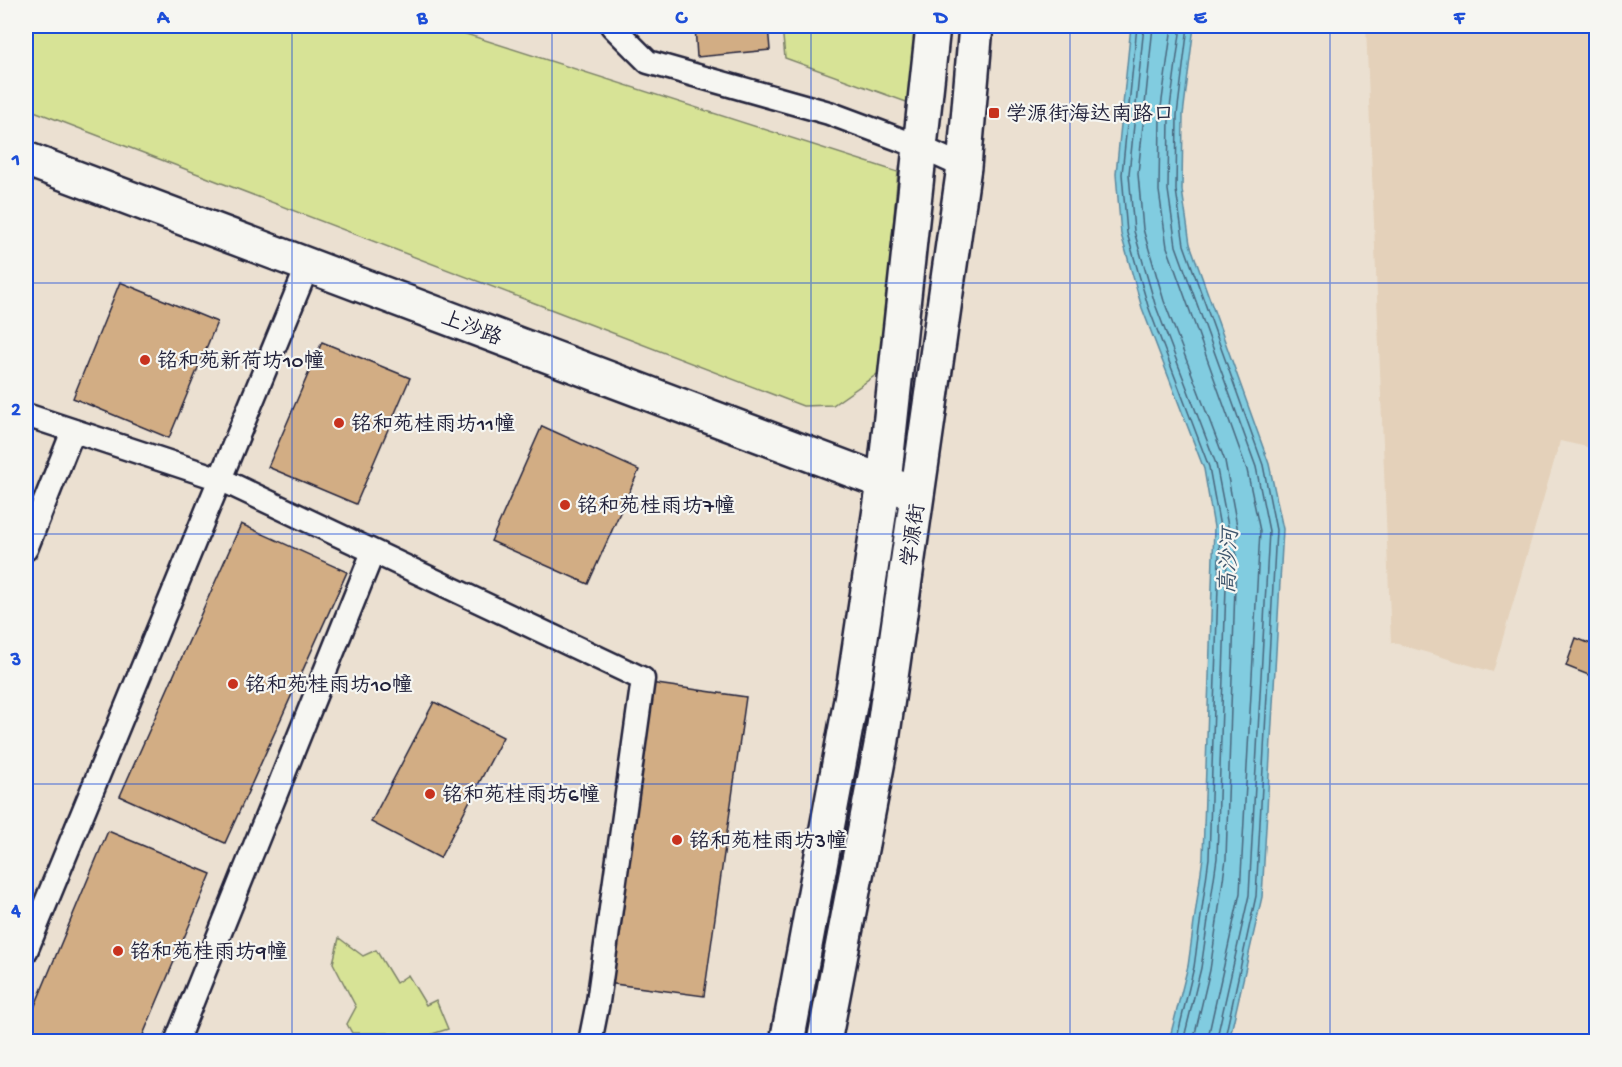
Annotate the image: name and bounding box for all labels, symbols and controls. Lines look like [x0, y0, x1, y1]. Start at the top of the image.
text: A [156, 8, 171, 31]
text: B [416, 8, 428, 31]
text: C [675, 8, 689, 31]
text: D [932, 8, 948, 31]
text: E [1194, 8, 1208, 31]
text: F [1453, 8, 1466, 31]
place label: 学源街海达南路口 [1006, 102, 1174, 129]
marker: 学源街海达南路口 [987, 106, 1001, 120]
text: 1 [11, 150, 20, 173]
street label: 上沙路 [437, 305, 505, 353]
place label: 铭和苑新荷坊10幢 [157, 349, 324, 376]
marker: 铭和苑新荷坊10幢 [138, 353, 152, 367]
text: 2 [11, 400, 21, 423]
place label: 铭和苑桂雨坊11幢 [351, 412, 515, 439]
marker: 铭和苑桂雨坊11幢 [332, 416, 346, 430]
place label: 铭和苑桂雨坊7幢 [577, 494, 735, 521]
marker: 铭和苑桂雨坊7幢 [558, 498, 572, 512]
street label: 学源街 [898, 502, 932, 568]
water label: 高沙河 [1215, 525, 1246, 595]
text: 3 [10, 650, 21, 673]
place label: 铭和苑桂雨坊10幢 [245, 673, 412, 700]
marker: 铭和苑桂雨坊10幢 [226, 677, 240, 691]
place label: 铭和苑桂雨坊6幢 [442, 783, 600, 810]
marker: 铭和苑桂雨坊6幢 [423, 787, 437, 801]
place label: 铭和苑桂雨坊3幢 [689, 829, 847, 856]
marker: 铭和苑桂雨坊3幢 [670, 833, 684, 847]
text: 4 [10, 901, 21, 924]
place label: 铭和苑桂雨坊9幢 [130, 940, 288, 967]
marker: 铭和苑桂雨坊9幢 [111, 944, 125, 958]

